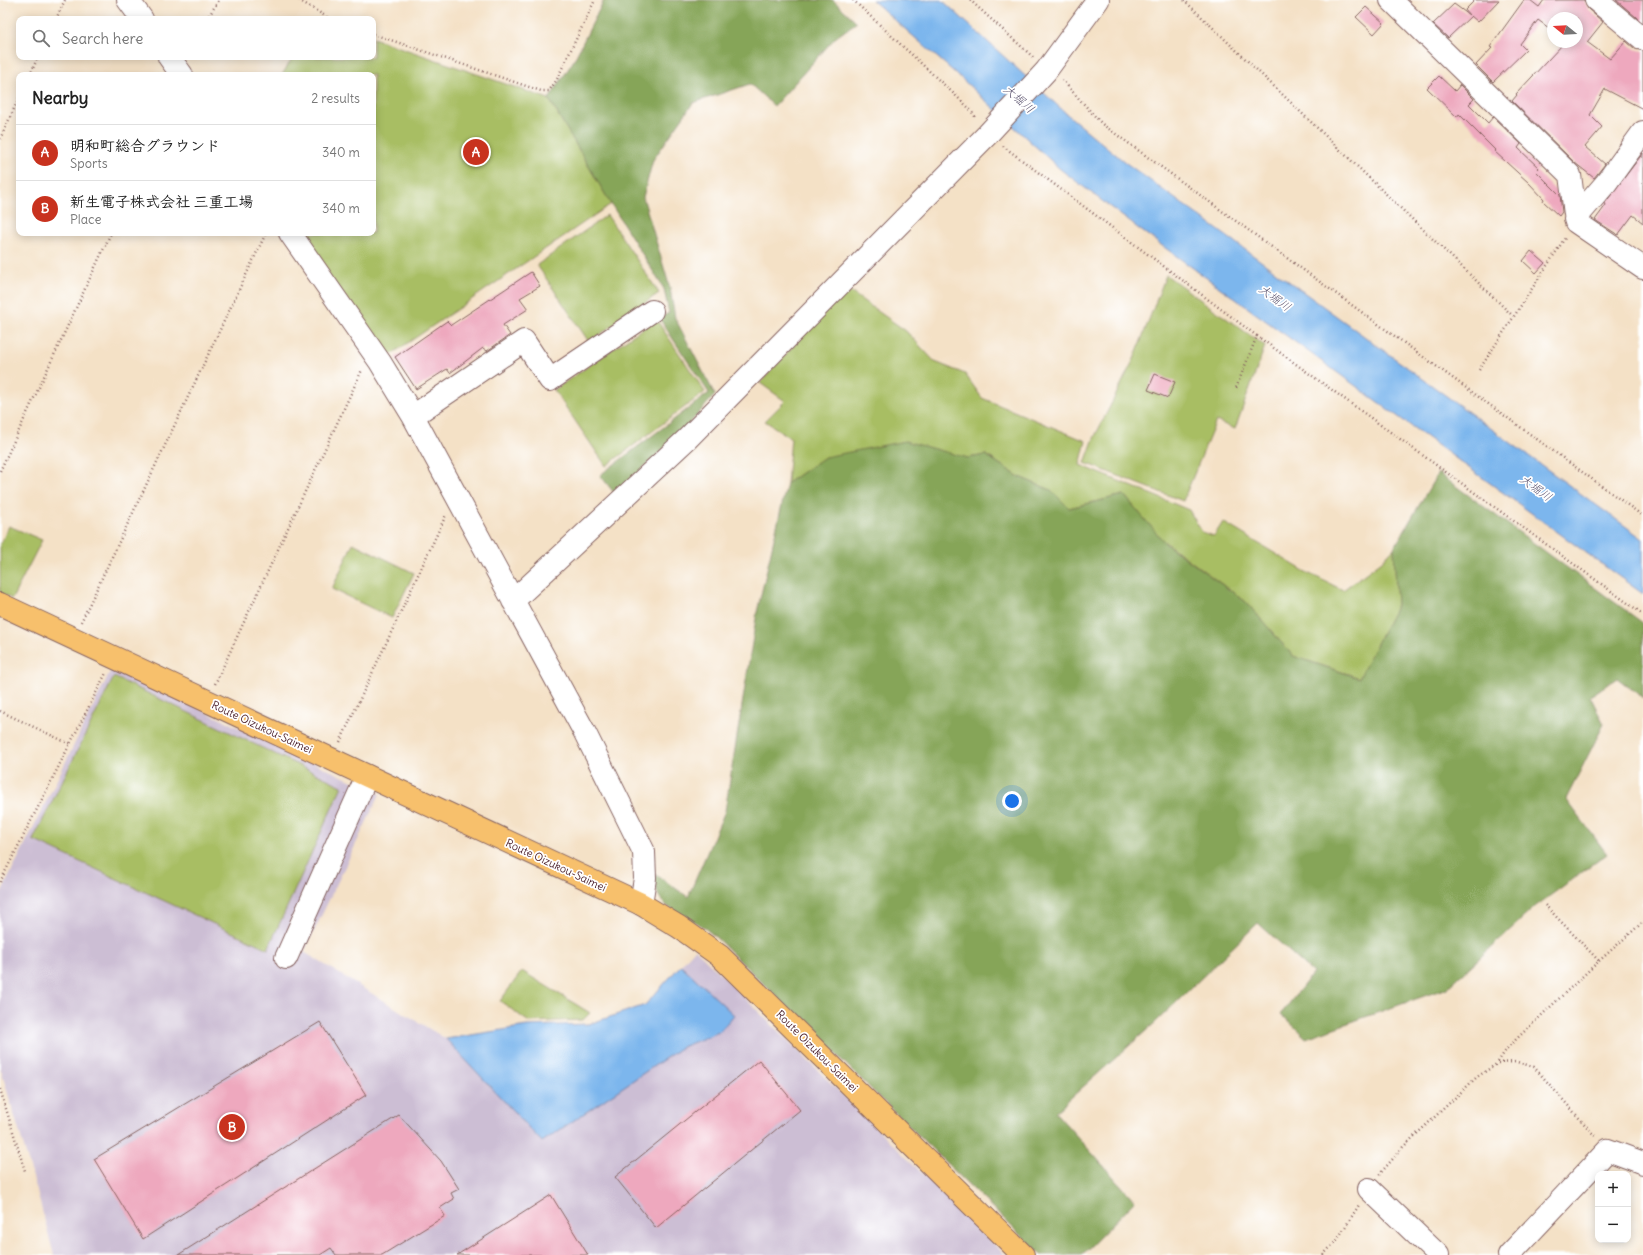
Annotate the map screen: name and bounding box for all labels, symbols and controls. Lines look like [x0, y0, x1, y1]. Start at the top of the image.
north arrow [1547, 12, 1583, 48]
search box [16, 16, 376, 60]
icon: search [30, 27, 52, 49]
text: Search here [62, 29, 143, 48]
water label: 大堀川 [1001, 81, 1038, 116]
text: Nearby [32, 87, 88, 109]
text: 2 results [311, 90, 360, 107]
text: 明和町総合グラウンド [70, 136, 220, 155]
pin: A [463, 137, 489, 167]
text: A [41, 144, 49, 161]
text: 340 m [322, 144, 360, 161]
text: Sports [70, 155, 108, 172]
text: 新生電子株式会社 三重工場 [70, 192, 254, 211]
text: B [41, 200, 49, 217]
text: 340 m [322, 200, 360, 217]
text: Place [70, 211, 101, 228]
water label: 大堀川 [1256, 281, 1294, 314]
water label: 大堀川 [1517, 471, 1555, 504]
street label: Route Oizukou-Saimei [209, 697, 315, 757]
your location [1002, 791, 1022, 811]
street label: Route Oizukou-Saimei [503, 835, 609, 895]
street label: Route Oizukou-Saimei [773, 1007, 861, 1095]
pin: B [219, 1112, 245, 1142]
map controls [1595, 1171, 1631, 1243]
button: + [1595, 1171, 1631, 1207]
button: − [1595, 1207, 1631, 1243]

